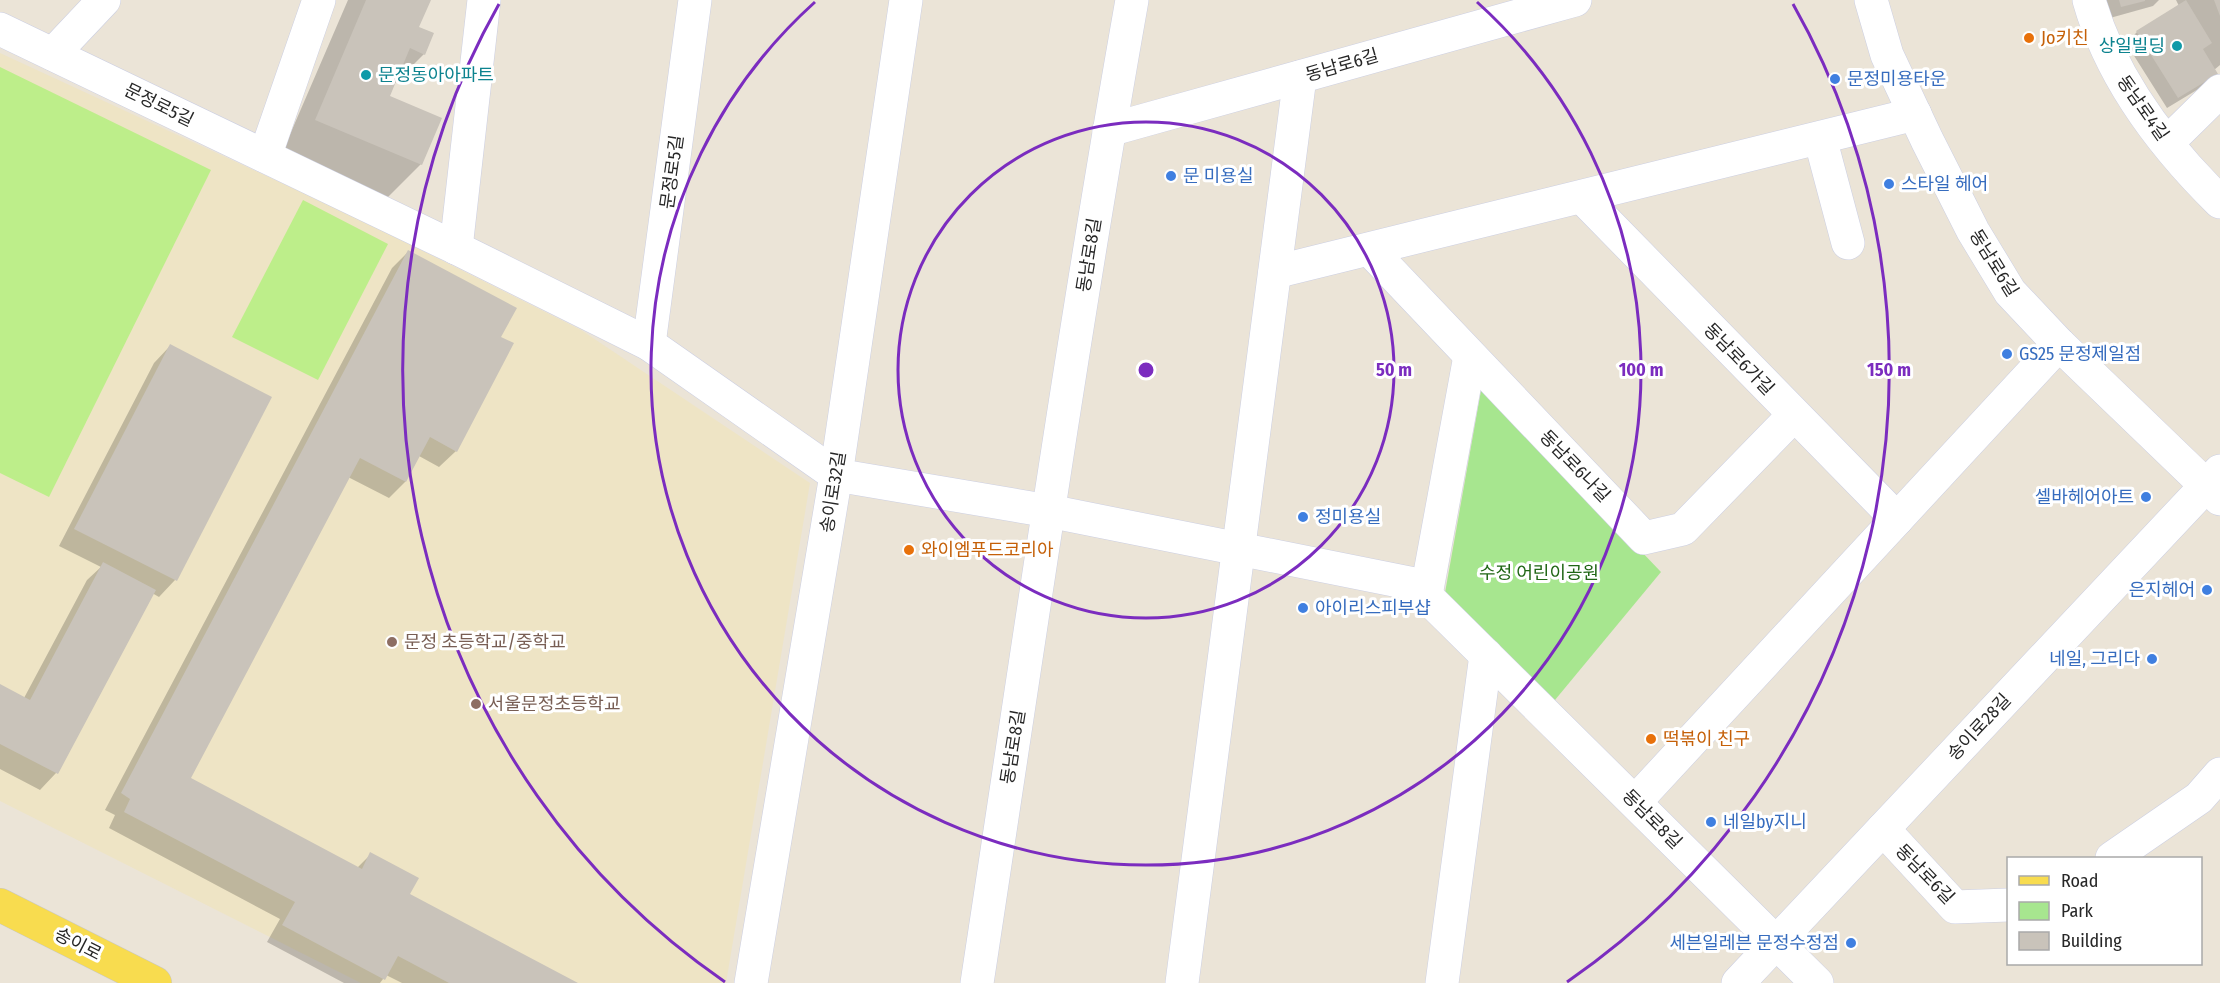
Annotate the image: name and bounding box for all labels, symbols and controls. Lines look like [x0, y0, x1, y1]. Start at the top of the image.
place label: Jo키친 [2041, 27, 2089, 49]
marker: Jo키친 [2022, 31, 2036, 45]
place label: 상일빌딩 [2099, 35, 2165, 57]
marker: 상일빌딩 [2170, 39, 2184, 53]
street label: 동남로6길 [1303, 44, 1381, 86]
place label: 문정동아아파트 [378, 64, 494, 86]
marker: 문정동아아파트 [359, 68, 373, 82]
place label: 문정미용타운 [1847, 68, 1946, 90]
street label: 동남로4길 [2112, 71, 2174, 145]
marker: 문정미용타운 [1828, 72, 1842, 86]
street label: 문정로5길 [121, 79, 197, 131]
street label: 문정로5길 [656, 134, 688, 210]
place label: 문 미용실 [1183, 165, 1253, 187]
marker: 문 미용실 [1164, 169, 1178, 183]
place label: 스타일 헤어 [1901, 173, 1988, 195]
marker: 스타일 헤어 [1882, 177, 1896, 191]
street label: 동남로8길 [1072, 216, 1106, 294]
street label: 동남로6길 [1965, 225, 2023, 301]
street label: 동남로6가길 [1699, 318, 1779, 400]
place label: GS25 문정제일점 [2019, 343, 2141, 365]
marker: GS25 문정제일점 [2000, 347, 2014, 361]
text: 50 m [1376, 359, 1412, 381]
text: 100 m [1619, 359, 1663, 381]
text: 150 m [1867, 359, 1911, 381]
centre of rings [1136, 360, 1156, 380]
street label: 동남로6나길 [1535, 425, 1615, 507]
street label: 송이로32길 [816, 450, 850, 534]
place label: 셀바헤어아트 [2035, 486, 2134, 508]
marker: 셀바헤어아트 [2139, 490, 2153, 504]
place label: 정미용실 [1315, 506, 1381, 528]
marker: 정미용실 [1296, 510, 1310, 524]
place label: 와이엠푸드코리아 [921, 539, 1054, 561]
marker: 와이엠푸드코리아 [902, 543, 916, 557]
park label: 수정 어린이공원 [1479, 562, 1599, 584]
place label: 은지헤어 [2129, 579, 2195, 601]
marker: 은지헤어 [2200, 583, 2214, 597]
place label: 아이리스피부샵 [1315, 597, 1431, 619]
marker: 아이리스피부샵 [1296, 601, 1310, 615]
place label: 문정 초등학교/중학교 [404, 631, 566, 653]
marker: 문정 초등학교/중학교 [385, 635, 399, 649]
place label: 네일, 그리다 [2049, 648, 2140, 670]
marker: 네일, 그리다 [2145, 652, 2159, 666]
street label: 송이로28길 [1943, 689, 2015, 765]
place label: 서울문정초등학교 [488, 693, 620, 715]
marker: 서울문정초등학교 [469, 697, 483, 711]
street label: 동남로8길 [996, 708, 1030, 786]
place label: 떡볶이 친구 [1663, 728, 1750, 750]
marker: 떡볶이 친구 [1644, 732, 1658, 746]
street label: 동남로8길 [1618, 785, 1686, 853]
place label: 네일by지니 [1723, 811, 1807, 833]
marker: 네일by지니 [1704, 815, 1718, 829]
street label: 동남로6길 [1891, 839, 1959, 909]
legend [2007, 857, 2202, 965]
text: Road [2061, 870, 2098, 892]
text: Park [2061, 900, 2094, 922]
street label: 송이로 [51, 923, 105, 965]
text: Building [2061, 930, 2122, 952]
place label: 세븐일레븐 문정수정점 [1669, 932, 1839, 954]
marker: 세븐일레븐 문정수정점 [1844, 936, 1858, 950]

